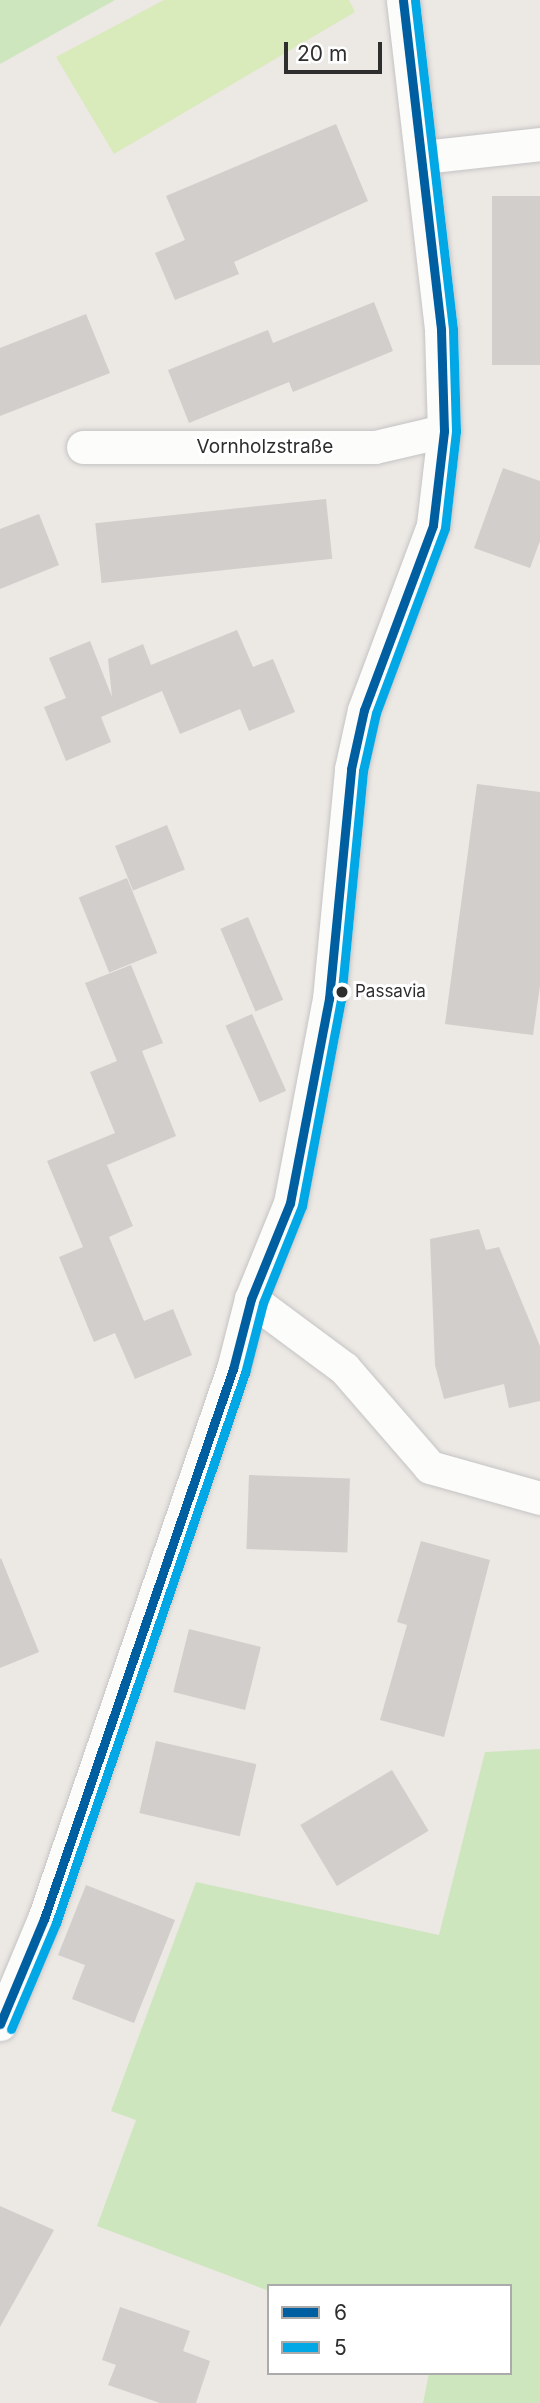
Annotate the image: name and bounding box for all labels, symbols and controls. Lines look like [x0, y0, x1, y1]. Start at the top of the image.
scale bar [288, 28, 386, 72]
text: 20 m [297, 41, 347, 66]
street label: Vornholzstraße [197, 436, 333, 458]
place label: Passavia [355, 982, 426, 1002]
marker: Passavia [335, 985, 349, 999]
legend [267, 2284, 512, 2375]
text: 6 [334, 2300, 347, 2325]
text: 5 [334, 2335, 347, 2360]

